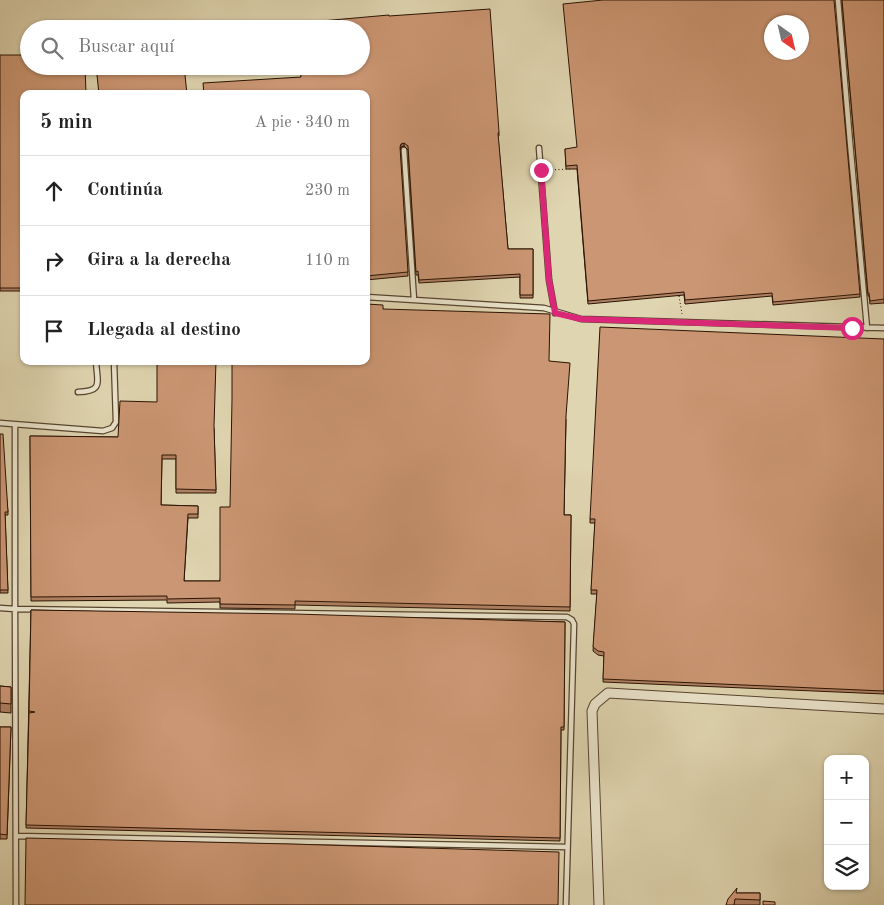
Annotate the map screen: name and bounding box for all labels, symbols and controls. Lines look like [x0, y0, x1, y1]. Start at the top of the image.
north arrow [764, 15, 809, 60]
search box [20, 20, 370, 75]
icon: search [38, 34, 66, 62]
text: Buscar aquí [78, 38, 174, 57]
text: 5 min [40, 112, 93, 133]
text: A pie · 340 m [255, 115, 350, 131]
route end [530, 159, 553, 182]
icon: ahead [40, 177, 68, 205]
text: Continúa [87, 181, 163, 200]
text: 230 m [305, 183, 350, 199]
icon: right [40, 247, 68, 275]
text: Gira a la derecha [87, 251, 231, 270]
text: 110 m [305, 253, 350, 269]
icon: arrive [40, 317, 68, 345]
route start [841, 317, 864, 340]
text: Llegada al destino [87, 321, 241, 340]
map controls [824, 755, 869, 890]
button: + [824, 755, 869, 800]
button: − [824, 800, 869, 845]
button: layers [824, 845, 869, 890]

